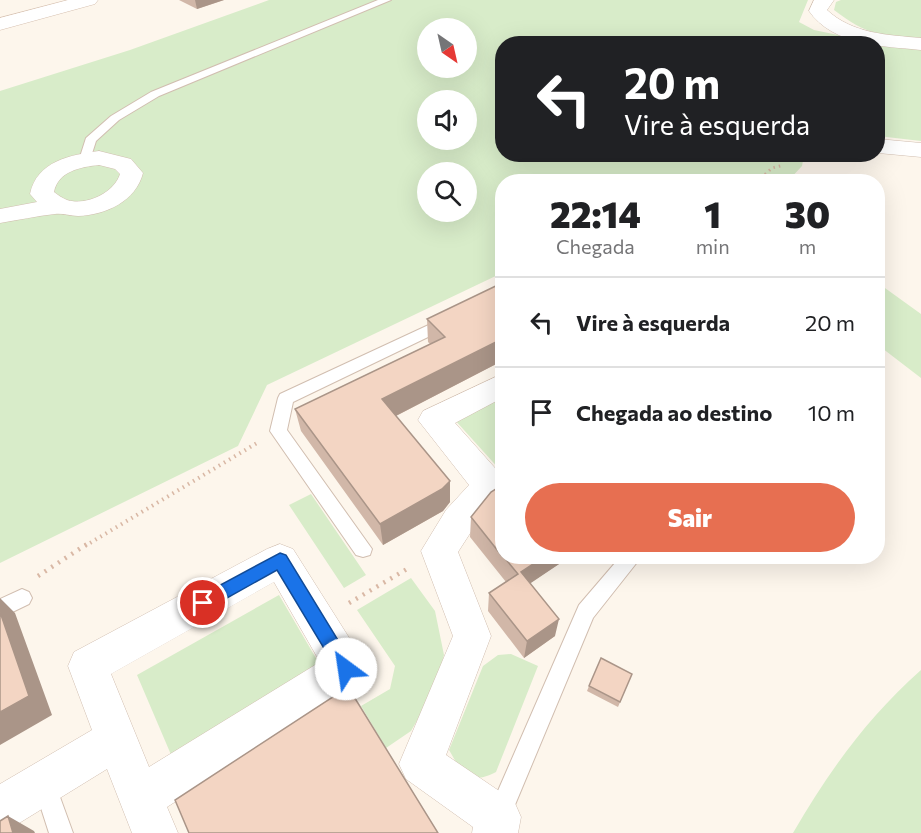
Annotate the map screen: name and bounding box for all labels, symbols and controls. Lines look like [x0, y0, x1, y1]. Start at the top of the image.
north arrow [417, 18, 477, 78]
map controls [417, 18, 477, 222]
text: 20 m [624, 56, 720, 108]
icon: left [525, 60, 603, 138]
button: sound [417, 90, 477, 150]
text: Vire à esquerda [624, 108, 810, 141]
button: search [417, 162, 477, 222]
text: 22:14 [550, 191, 641, 235]
text: 1 [704, 191, 721, 235]
text: 30 [785, 191, 830, 235]
text: Chegada [556, 234, 635, 258]
text: min [696, 234, 730, 258]
text: m [799, 234, 816, 258]
icon: left [525, 306, 558, 339]
text: Vire à esquerda [576, 309, 730, 336]
text: 20 m [805, 309, 855, 336]
icon: arrive [525, 396, 558, 429]
text: Chegada ao destino [576, 399, 772, 426]
text: 10 m [808, 399, 855, 426]
button: Sair [525, 483, 855, 552]
pin [177, 577, 228, 628]
icon: arrive [186, 586, 219, 619]
position arrow [314, 637, 378, 701]

